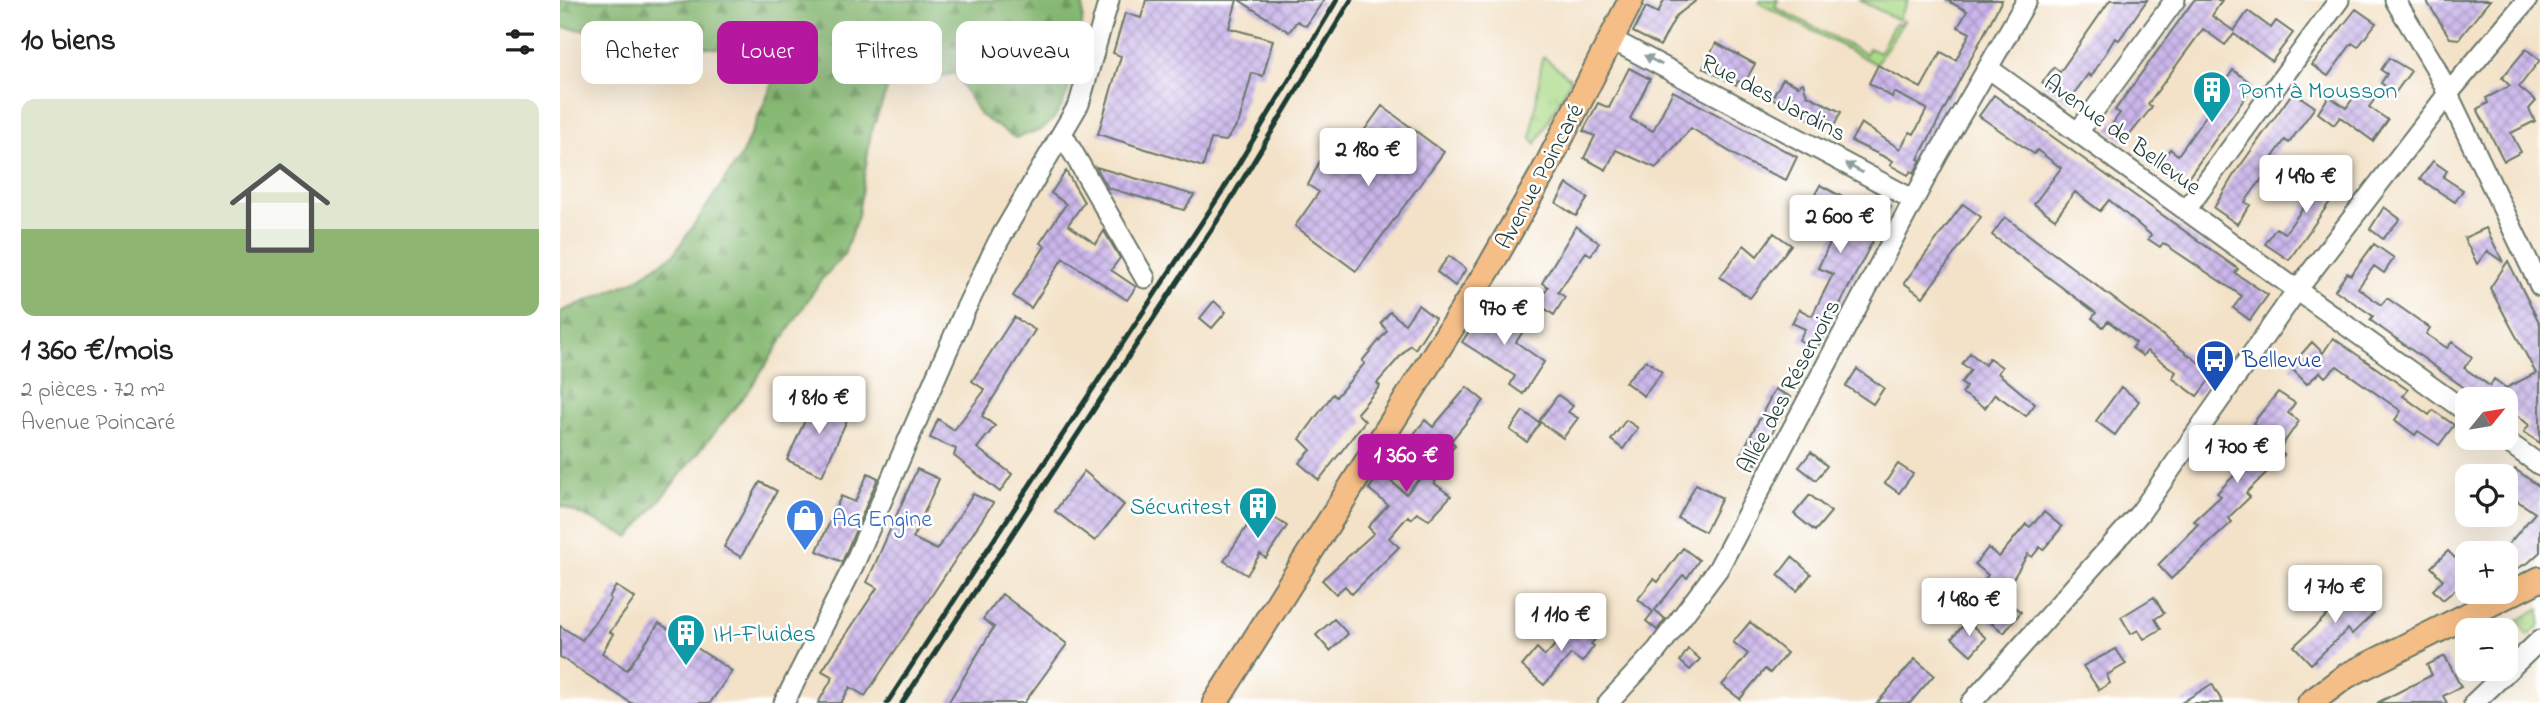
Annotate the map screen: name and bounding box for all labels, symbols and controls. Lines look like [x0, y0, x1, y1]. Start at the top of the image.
text: 10 biens [21, 20, 116, 64]
chip: Acheter [581, 21, 703, 84]
chip: Louer [717, 21, 818, 84]
chip: Filtres [832, 21, 942, 84]
chip: Nouveau [956, 21, 1094, 84]
icon: filters [501, 23, 539, 61]
street label: Rue des Jardins [1694, 46, 1852, 152]
one-way arrow [1643, 55, 1663, 66]
street label: Avenue de Bellevue [2035, 67, 2208, 205]
building icon: Pont à Mousson [2191, 69, 2233, 124]
place label: Pont à Mousson [2239, 75, 2397, 110]
street label: Avenue Poincaré [1488, 98, 1594, 256]
pin: 2 180 € [1303, 128, 1433, 188]
text: 2 180 € [1336, 134, 1400, 167]
icon: home [217, 145, 343, 271]
pin: 1 490 € [2241, 156, 2371, 215]
text: 1 490 € [2275, 161, 2337, 194]
one-way arrow [1843, 162, 1863, 174]
pin: 2 600 € [1775, 196, 1905, 255]
text: 2 600 € [1806, 201, 1874, 234]
pin: 970 € [1455, 288, 1553, 347]
text: 970 € [1480, 293, 1528, 326]
street label: Allée des Réservoirs [1729, 294, 1851, 481]
text: 1 360 €/mois [21, 330, 174, 374]
bus stop icon: Bellevue [2194, 338, 2236, 393]
place label: Bellevue [2241, 344, 2322, 379]
text: 2 pièces · 72 m² [21, 374, 165, 407]
pin: 1 810 € [754, 376, 884, 436]
text: 1 810 € [789, 382, 849, 415]
north arrow [2455, 387, 2518, 450]
map controls [2455, 387, 2518, 681]
text: Avenue Poincaré [21, 407, 175, 440]
pin: 1 700 € [2172, 426, 2302, 485]
text: 1 700 € [2205, 431, 2269, 464]
pin: 1 360 € [1341, 434, 1471, 494]
text: 1 360 € [1374, 440, 1438, 473]
button: locate [2455, 464, 2518, 527]
building icon: Sécuritest [1237, 485, 1279, 540]
place label: Sécuritest [1130, 491, 1231, 526]
shop icon: AG Engine [784, 497, 826, 552]
place label: AG Engine [832, 503, 932, 538]
button: + [2455, 541, 2518, 604]
pin: 1 710 € [2270, 566, 2400, 625]
text: 1 710 € [2304, 571, 2366, 604]
pin: 1 480 € [1904, 578, 2034, 638]
text: 1 480 € [1938, 584, 2000, 617]
pin: 1 110 € [1496, 594, 1626, 653]
text: 1 110 € [1531, 599, 1591, 632]
building icon: IH-Fluides [665, 612, 707, 667]
place label: IH-Fluides [713, 618, 816, 653]
button: − [2455, 618, 2518, 681]

